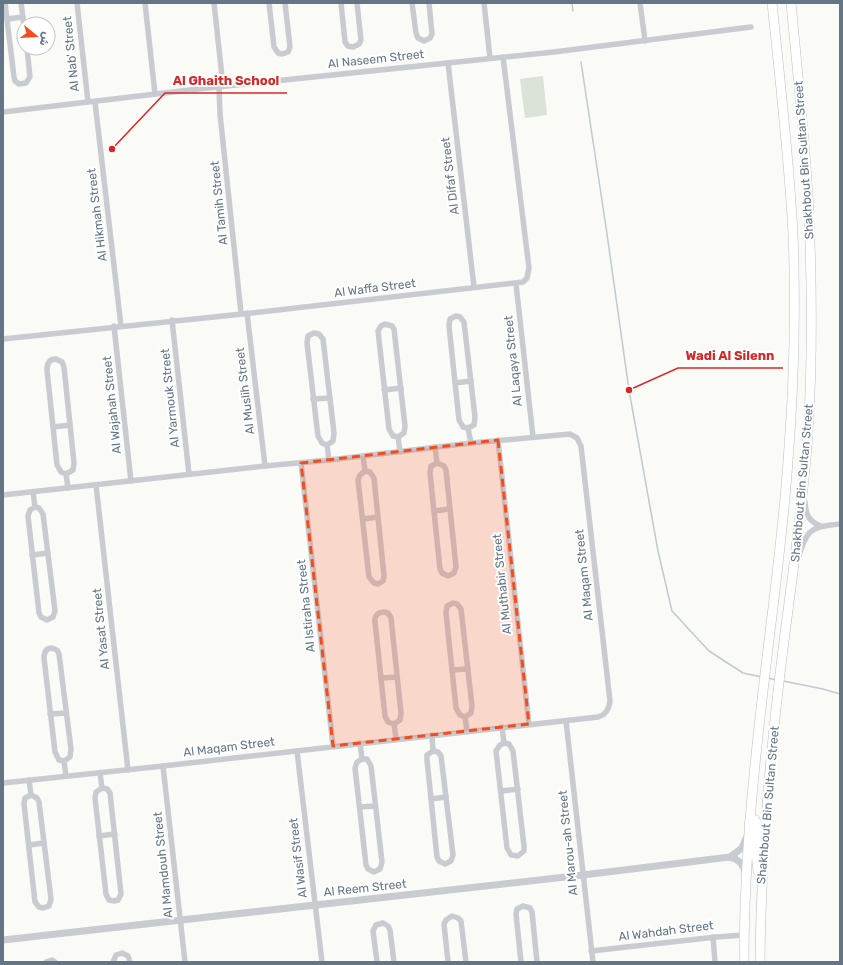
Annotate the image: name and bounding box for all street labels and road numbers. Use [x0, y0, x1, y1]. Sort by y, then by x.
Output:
street label: Al Nab' Street [60, 15, 82, 92]
street label: Al Naseem Street [327, 47, 425, 71]
street label: Shakhbout Bin Sultan Street [791, 80, 817, 240]
street label: Al Difaf Street [438, 136, 462, 216]
street label: Al Tamih Street [208, 160, 230, 246]
street label: Al Hikmah Street [84, 167, 110, 262]
street label: Al Waffa Street [333, 276, 417, 300]
street label: Al Laqaya Street [501, 314, 525, 407]
street label: Al Muslih Street [233, 346, 257, 435]
street label: Al Yarmouk Street [158, 347, 182, 448]
street label: Al Wajahah Street [100, 355, 124, 455]
street label: Shakhbout Bin Sultan Street [788, 403, 816, 563]
street label: Al Maqam Street [572, 528, 596, 622]
street label: Al Muthabir Street [490, 533, 514, 635]
street label: Al Istiraha Street [294, 558, 318, 653]
street label: Al Yasat Street [90, 587, 112, 670]
street label: Shakhbout Bin Sultan Street [754, 725, 782, 885]
street label: Al Maqam Street [182, 734, 276, 760]
street label: Al Marou-ah Street [555, 789, 580, 896]
street label: Al Mamdouh Street [150, 811, 176, 919]
street label: Al Wasif Street [286, 817, 310, 899]
street label: Al Reem Street [323, 877, 408, 899]
street label: Al Wahdah Street [618, 918, 715, 944]

